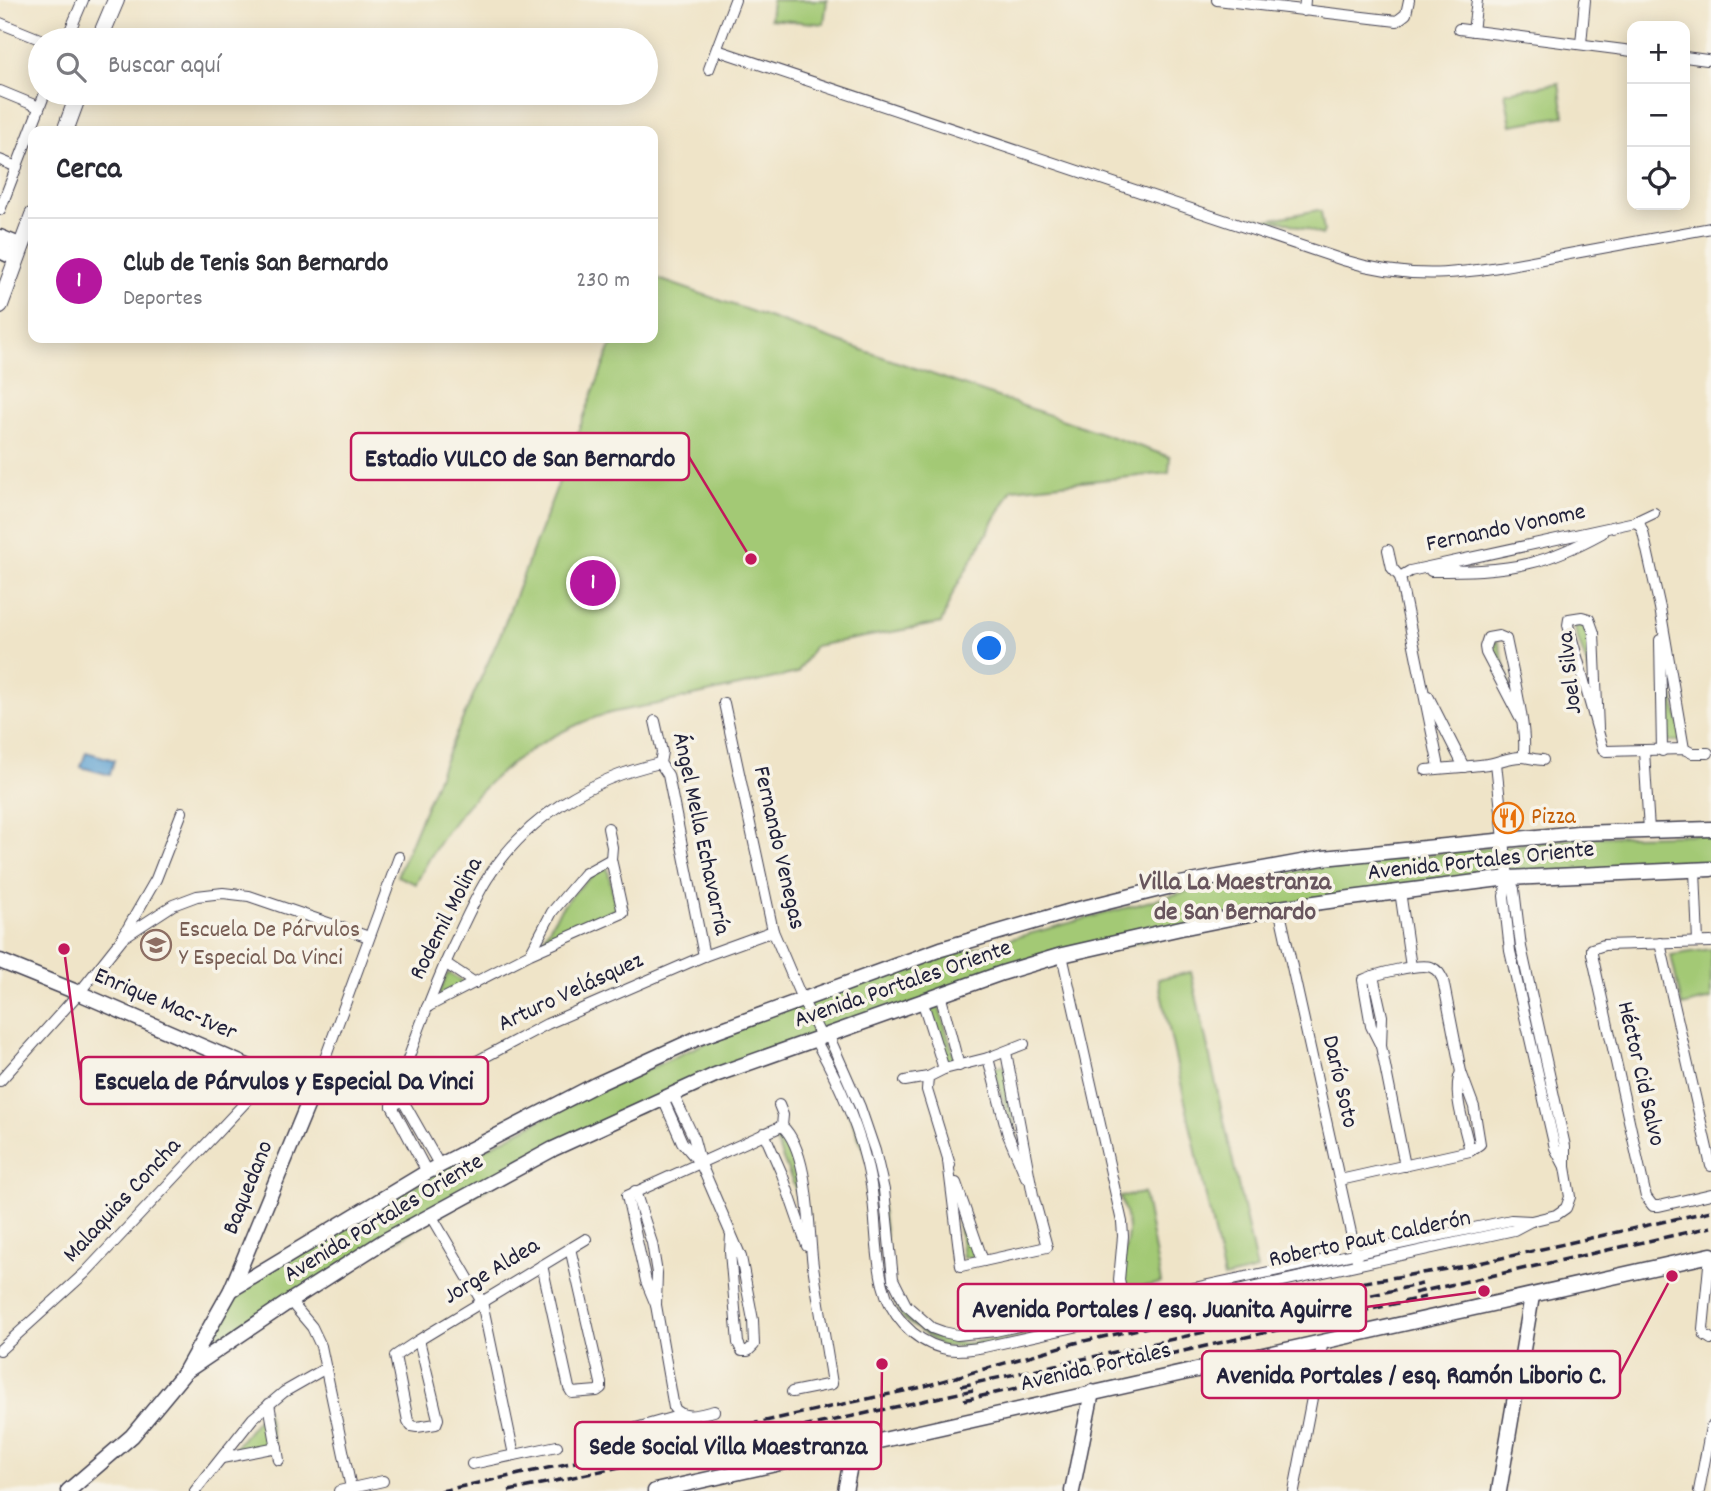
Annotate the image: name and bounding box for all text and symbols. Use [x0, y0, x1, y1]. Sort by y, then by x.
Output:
map controls [1627, 21, 1690, 210]
button: + [1627, 21, 1690, 84]
search box [28, 28, 658, 105]
icon: search [52, 48, 90, 86]
text: Buscar aquí [108, 48, 220, 85]
button: − [1627, 84, 1690, 147]
button: locate [1627, 147, 1690, 210]
text: Cerca [56, 150, 121, 193]
text: Club de Tenis San Bernardo [123, 246, 388, 283]
text: 1 [76, 265, 82, 298]
text: 230 m [576, 265, 630, 298]
text: Deportes [123, 283, 203, 316]
callout: Estadio VULCO de San Bernardo [351, 433, 689, 480]
text: Estadio VULCO de San Bernardo [365, 442, 676, 479]
street label: Fernando Vonome [1423, 496, 1589, 562]
pin: 1 [570, 557, 616, 609]
street label: Joel Silva [1550, 629, 1592, 716]
your location [972, 631, 1006, 665]
street label: Ángel Mella Echavarría [662, 730, 738, 939]
street label: Fernando Venegas [743, 763, 813, 933]
restaurant icon: Pizza [1491, 801, 1525, 835]
place label: Pizza [1531, 801, 1577, 835]
street label: Avenida Portales Oriente [1366, 833, 1596, 891]
street label: Rodemil Molina [402, 851, 493, 986]
district label: Villa La Maestranza de San Bernardo [1139, 865, 1332, 932]
place label: Escuela De Párvulos Y Especial Da Vinci [179, 914, 360, 976]
school or university icon: Escuela De Párvulos Y Especial Da Vinci [139, 928, 173, 962]
street label: Avenida Portales Oriente [790, 932, 1016, 1038]
street label: Arturo Velásquez [493, 944, 649, 1042]
street label: Enrique Mac-Iver [88, 960, 242, 1050]
street label: Héctor Cid Salvo [1607, 998, 1673, 1150]
street label: Darío Soto [1312, 1032, 1366, 1132]
callout: Escuela de Párvulos y Especial Da Vinci [81, 1057, 488, 1104]
text: Escuela de Párvulos y Especial Da Vinci [94, 1065, 474, 1102]
street label: Malaquias Concha [56, 1130, 191, 1271]
street label: Baquedano [215, 1136, 283, 1240]
street label: Avenida Portales Oriente [278, 1146, 490, 1292]
street label: Roberto Paut Calderón [1266, 1202, 1474, 1278]
street label: Jorge Aldea [437, 1230, 547, 1314]
callout: Avenida Portales / esq. Juanita Aguirre [958, 1284, 1366, 1331]
text: Avenida Portales / esq. Juanita Aguirre [972, 1293, 1352, 1330]
street label: Avenida Portales [1017, 1334, 1175, 1402]
callout: Avenida Portales / esq. Ramón Liborio C. [1202, 1351, 1620, 1398]
text: Avenida Portales / esq. Ramón Liborio C. [1216, 1359, 1606, 1396]
callout: Sede Social Villa Maestranza [575, 1422, 881, 1469]
text: Sede Social Villa Maestranza [589, 1430, 868, 1467]

